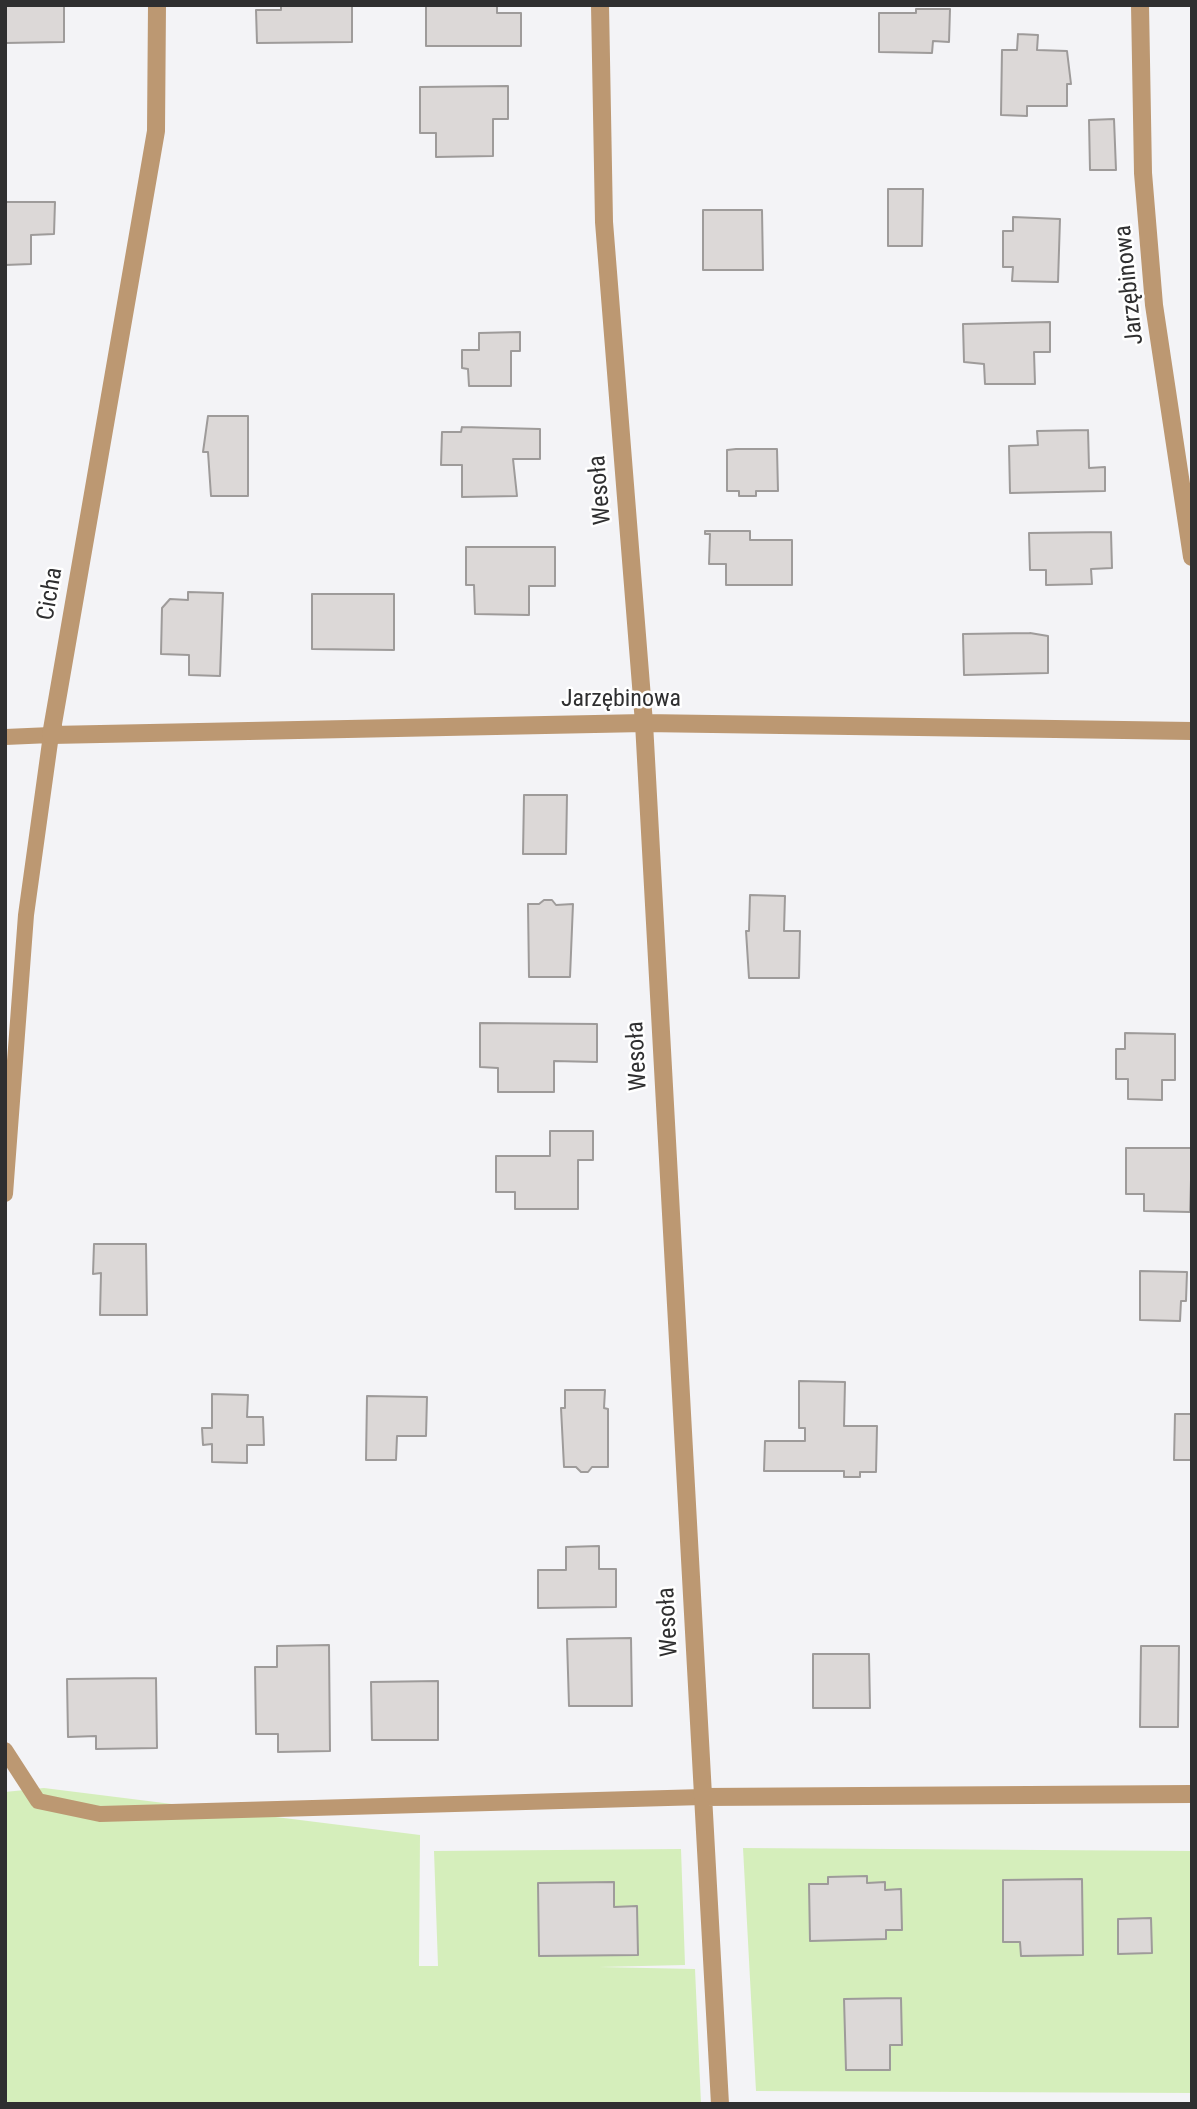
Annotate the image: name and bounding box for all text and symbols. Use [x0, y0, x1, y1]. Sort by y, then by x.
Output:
street label: Jarzębinowa [1109, 224, 1151, 346]
street label: Wesoła [584, 454, 618, 526]
street label: Cicha [32, 565, 70, 623]
street label: Jarzębinowa [561, 686, 681, 714]
street label: Wesoła [622, 1020, 654, 1092]
street label: Wesoła [653, 1586, 685, 1658]

